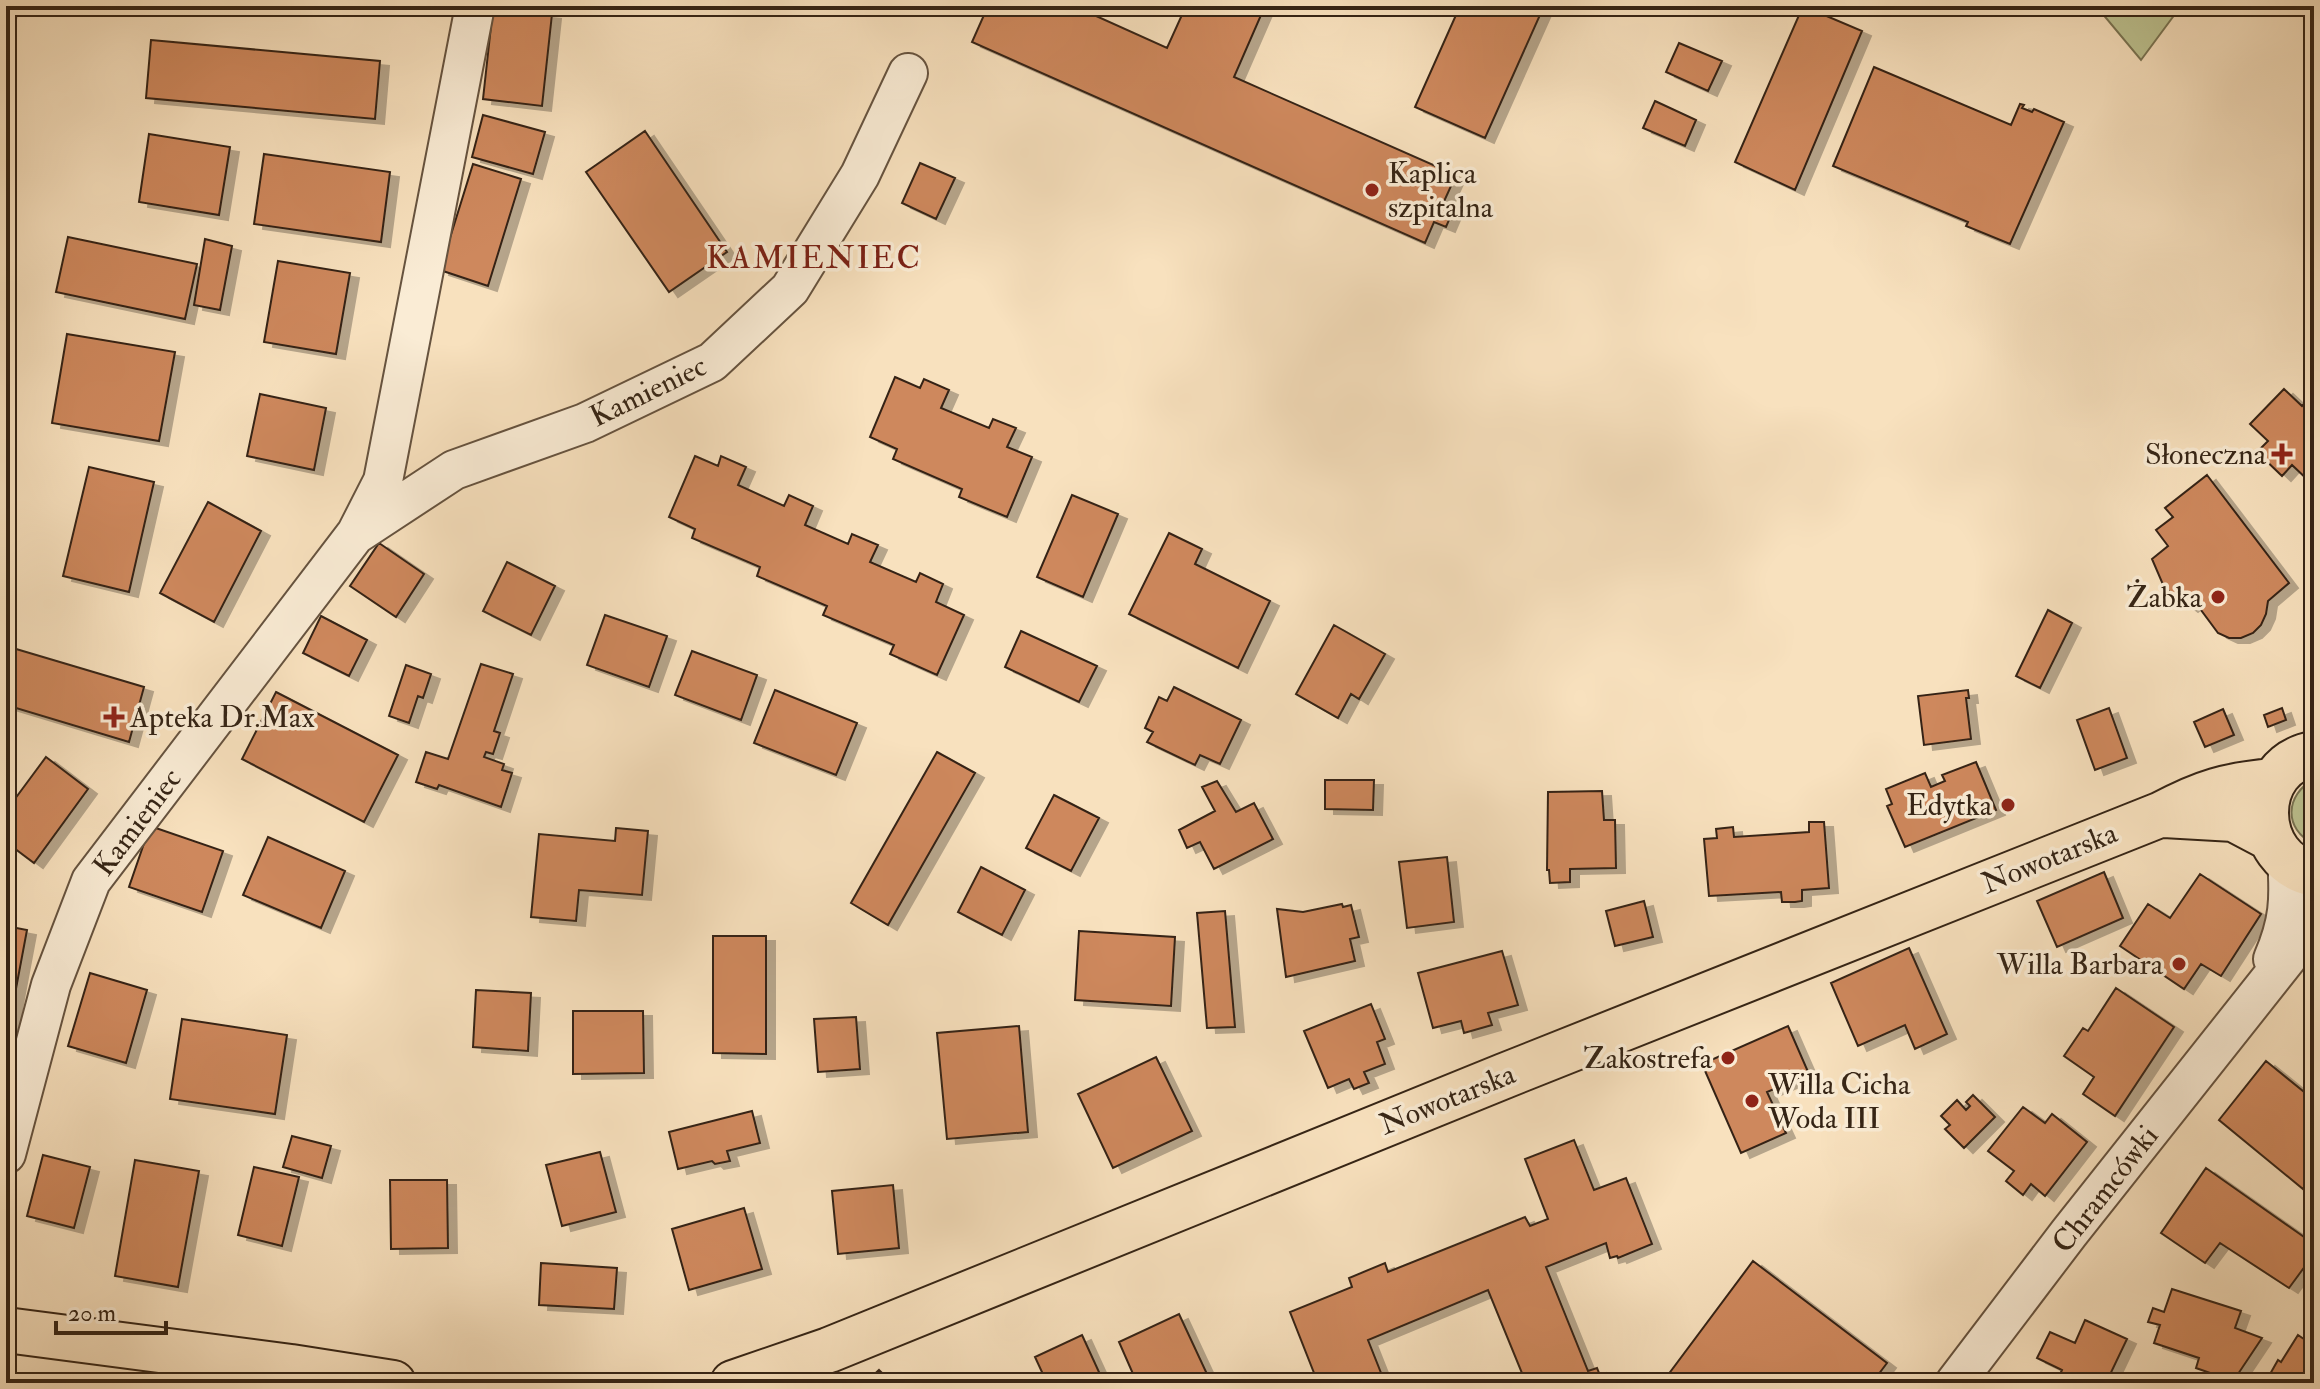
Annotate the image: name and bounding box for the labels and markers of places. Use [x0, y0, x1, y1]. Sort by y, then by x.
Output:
place label: Kaplica szpitalna [1388, 155, 1494, 226]
marker: Kaplica szpitalna [1363, 181, 1381, 199]
place label: Słoneczna [2145, 436, 2267, 473]
marker: Słoneczna [2273, 445, 2291, 463]
place label: Żabka [2126, 579, 2203, 616]
marker: Żabka [2209, 588, 2227, 606]
place label: Apteka Dr.Max [129, 699, 315, 736]
marker: Apteka Dr.Max [105, 708, 123, 726]
place label: Edytka [1906, 787, 1993, 824]
marker: Edytka [1999, 796, 2017, 814]
place label: Willa Barbara [1996, 946, 2164, 983]
marker: Willa Barbara [2170, 955, 2188, 973]
place label: Zakostrefa [1583, 1040, 1713, 1077]
marker: Zakostrefa [1719, 1049, 1737, 1067]
place label: Willa Cicha Woda III [1767, 1066, 1911, 1137]
marker: Willa Cicha Woda III [1743, 1092, 1761, 1110]

